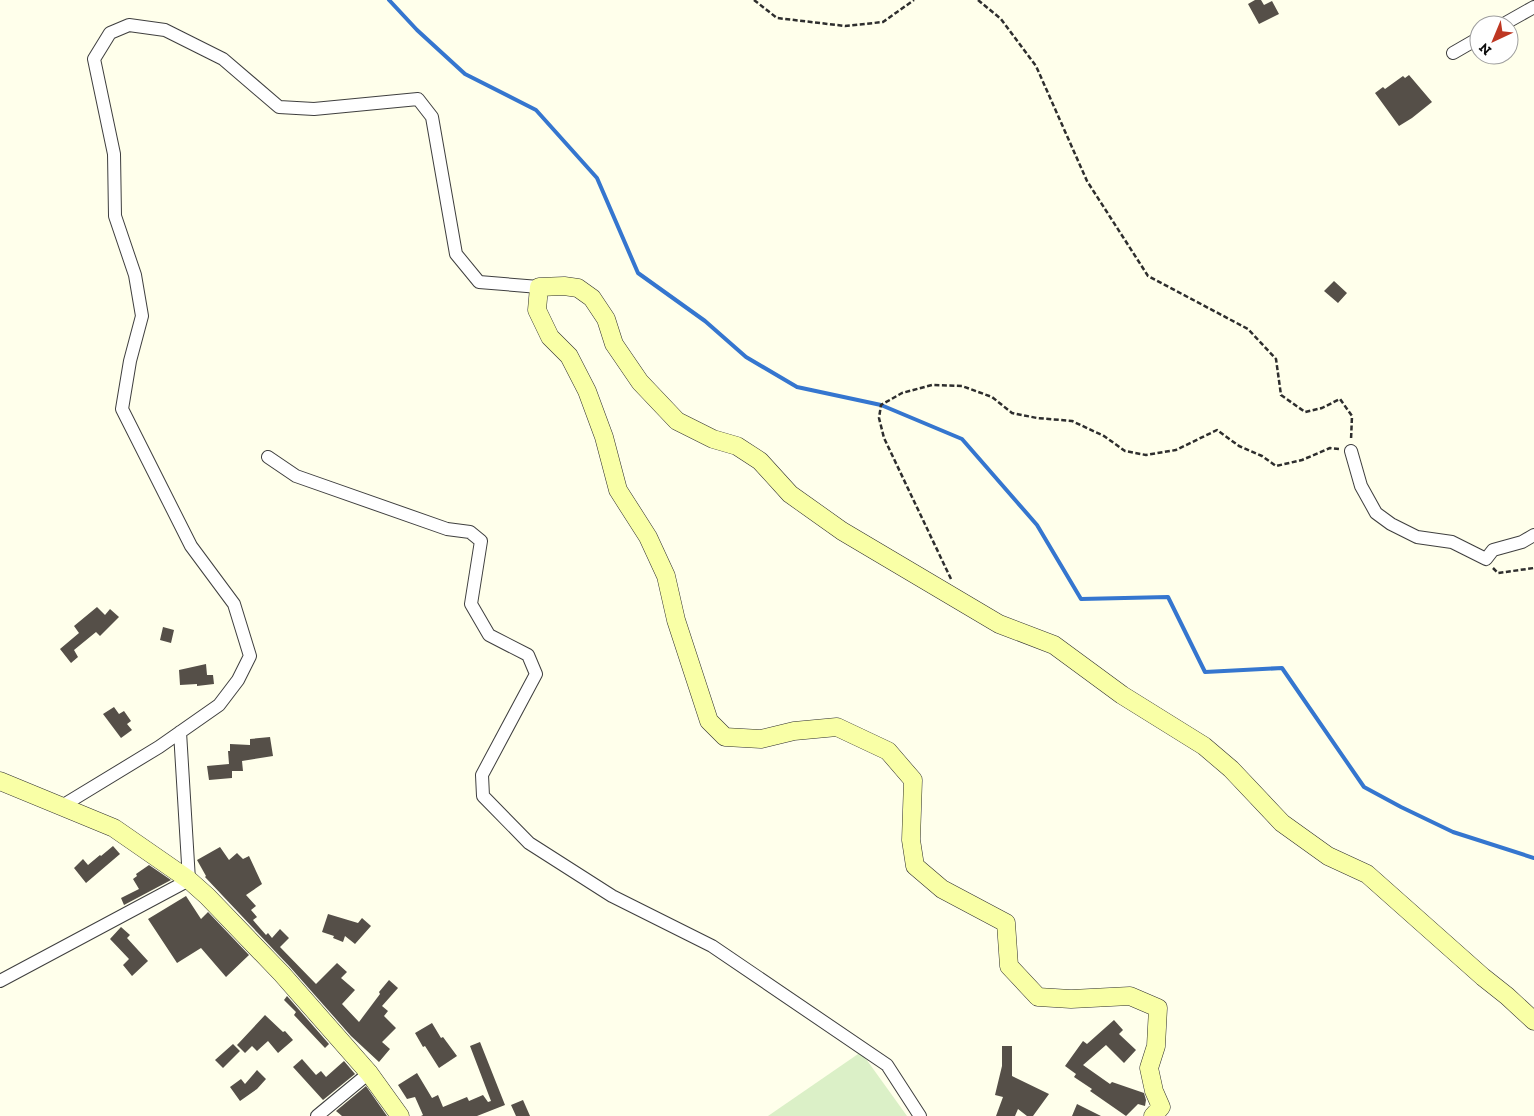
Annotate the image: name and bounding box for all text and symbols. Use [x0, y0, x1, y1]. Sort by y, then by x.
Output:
north arrow [1469, 15, 1519, 65]
text: N [1475, 39, 1495, 59]

